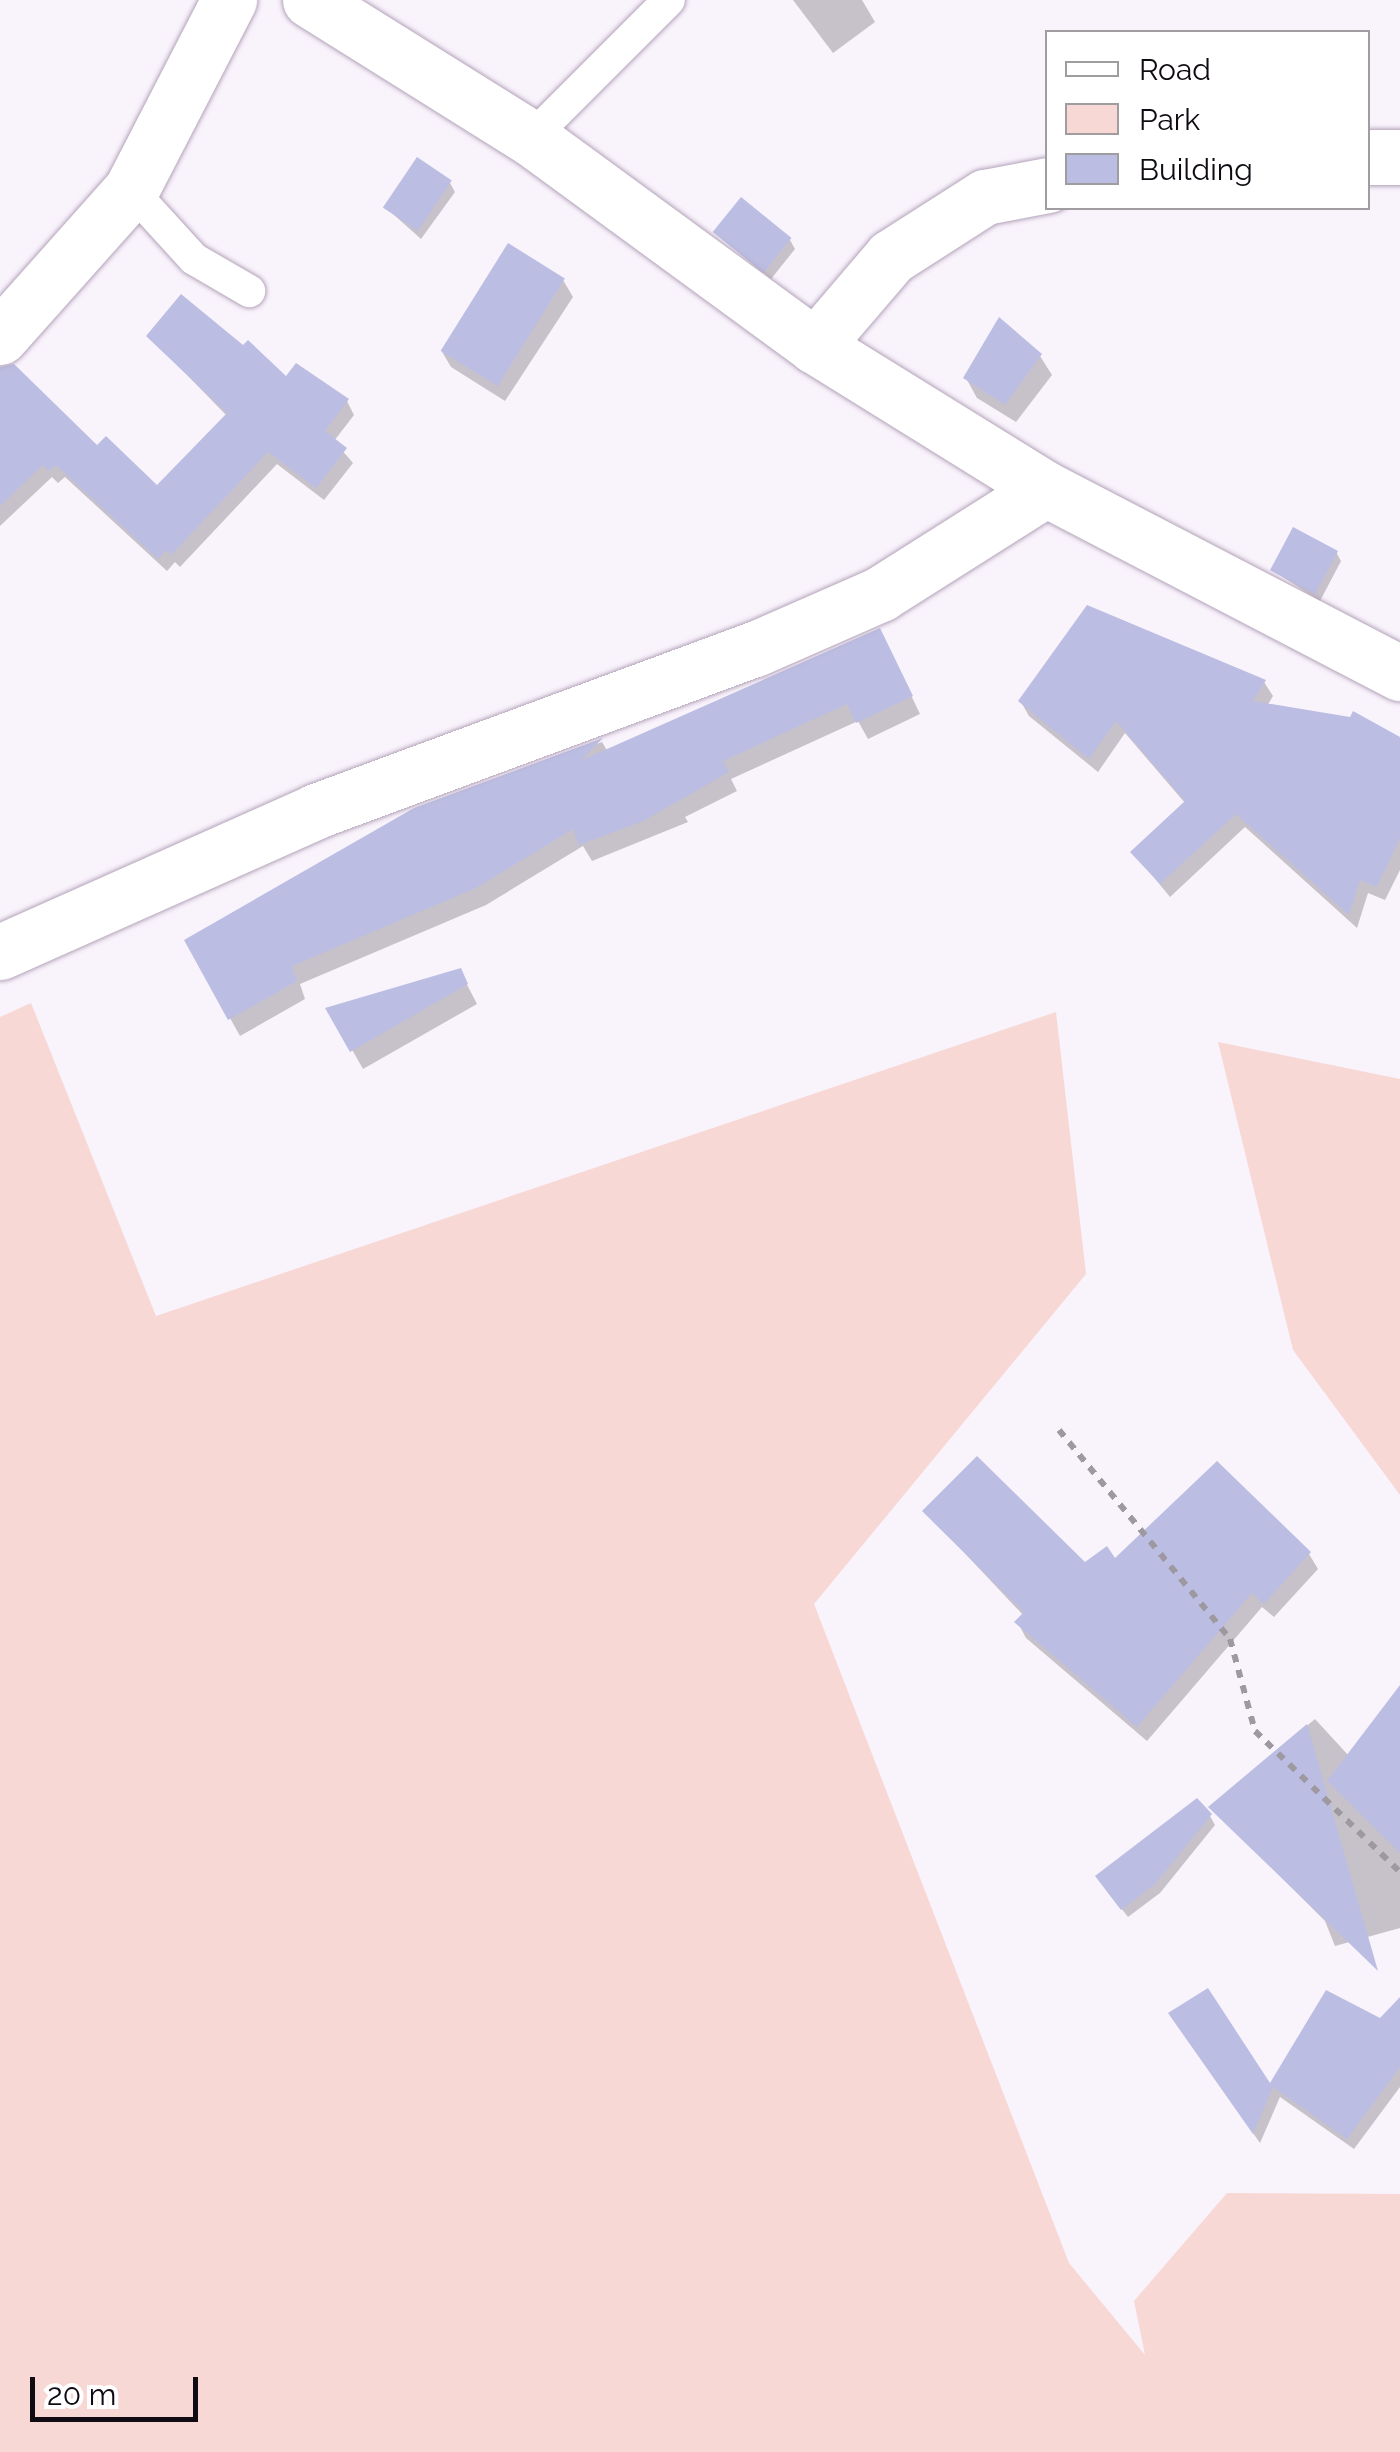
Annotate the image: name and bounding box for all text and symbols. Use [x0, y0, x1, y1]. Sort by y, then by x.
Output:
legend [1045, 30, 1370, 210]
text: Road [1139, 52, 1211, 87]
text: Park [1139, 102, 1200, 137]
text: Building [1139, 152, 1253, 187]
scale bar [35, 2357, 202, 2419]
text: 20 m [47, 2377, 116, 2412]

